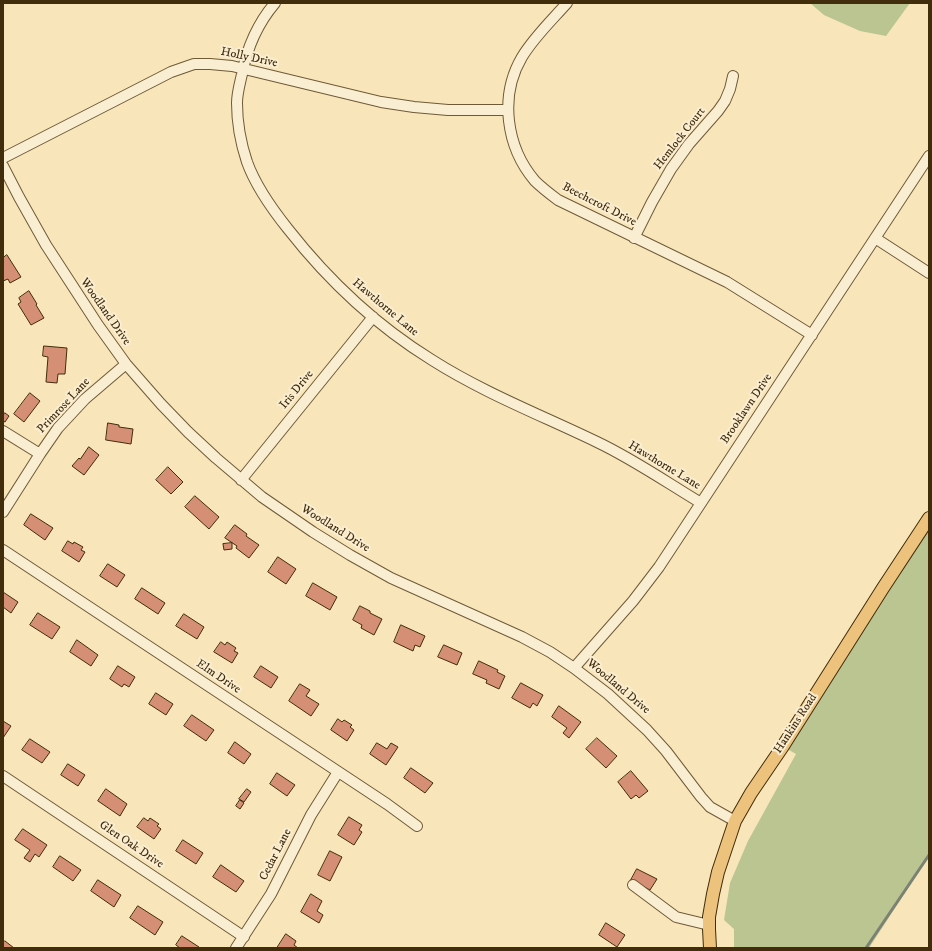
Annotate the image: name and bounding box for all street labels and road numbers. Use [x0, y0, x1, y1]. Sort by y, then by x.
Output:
street label: Holly Drive [219, 45, 279, 71]
street label: Hemlock Court [651, 105, 709, 173]
street label: Beechcroft Drive [559, 180, 639, 230]
street label: Woodland Drive [77, 276, 133, 348]
street label: Hawthorne Lane [349, 276, 421, 340]
street label: Iris Drive [277, 368, 317, 412]
street label: Brooklawn Drive [718, 371, 776, 447]
street label: Primrose Lane [35, 375, 93, 437]
street label: Hawthorne Lane [625, 439, 703, 493]
street label: Woodland Drive [298, 502, 372, 556]
street label: Woodland Drive [583, 656, 653, 718]
street label: Elm Drive [193, 657, 243, 697]
street label: Hankins Road [771, 691, 821, 757]
street label: Glen Oak Drive [96, 818, 166, 872]
street label: Cedar Lane [257, 827, 295, 883]

